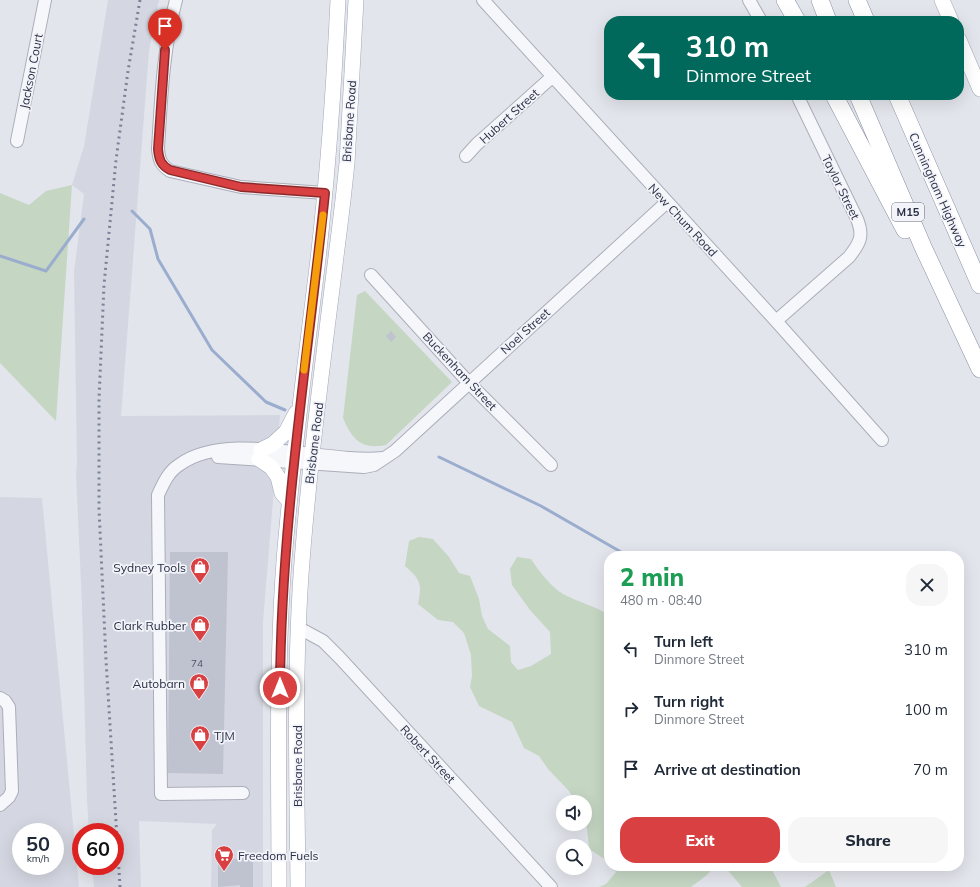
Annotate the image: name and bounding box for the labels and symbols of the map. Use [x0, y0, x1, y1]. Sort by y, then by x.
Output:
pin [148, 9, 182, 50]
street label: Jackson Court [16, 32, 46, 110]
street label: Brisbane Road [339, 80, 359, 162]
street label: Hubert Street [476, 85, 542, 147]
street label: Cunningham Highway [906, 130, 970, 250]
street label: Taylor Street [819, 152, 863, 222]
street label: New Chum Road [645, 180, 721, 260]
road number: M15 [892, 203, 924, 221]
street label: Noel Street [497, 305, 553, 357]
street label: Buckenham Street [420, 329, 500, 413]
street label: Brisbane Road [302, 401, 326, 485]
shop icon: Sydney Tools [189, 556, 211, 584]
place label: Sydney Tools [113, 560, 186, 575]
shop icon: Clark Rubber [189, 614, 211, 642]
place label: Clark Rubber [114, 618, 187, 633]
house number: 74 [191, 657, 203, 670]
position arrow [259, 667, 301, 709]
shop icon: Autobarn [188, 672, 210, 700]
place label: Autobarn [132, 676, 185, 691]
street label: Robert Street [397, 722, 459, 786]
shop icon: TJM [189, 724, 211, 752]
street label: Brisbane Road [290, 725, 305, 807]
place label: TJM [214, 728, 235, 743]
speed limit sign: 60 [72, 823, 124, 875]
supermarket icon: Freedom Fuels [213, 844, 235, 872]
place label: Freedom Fuels [238, 848, 319, 863]

